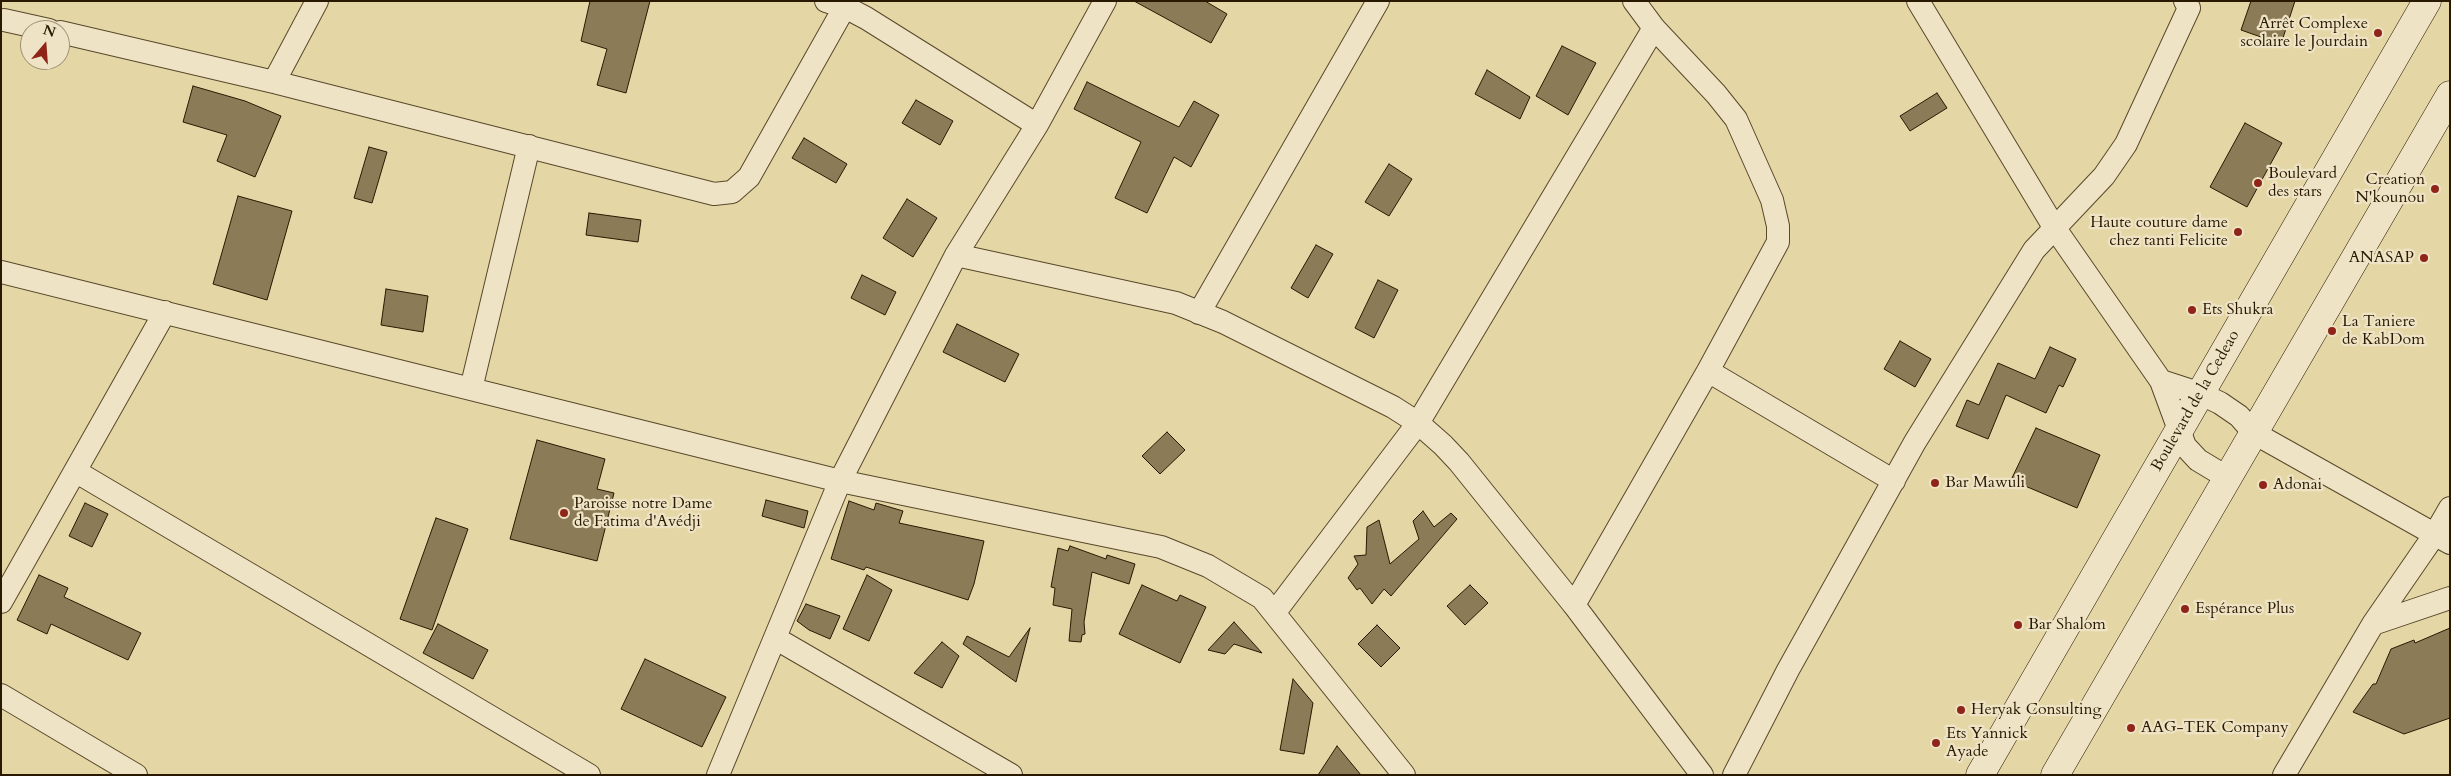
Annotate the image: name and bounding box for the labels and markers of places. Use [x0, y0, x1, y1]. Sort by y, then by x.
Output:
place label: Arrêt Complexe scolaire le Jourdain [2240, 14, 2368, 52]
marker: Arrêt Complexe scolaire le Jourdain [2372, 27, 2384, 39]
place label: Boulevard des stars [2268, 164, 2337, 202]
place label: Creation N'kounou [2355, 170, 2425, 208]
marker: Boulevard des stars [2252, 177, 2264, 189]
marker: Creation N'kounou [2429, 183, 2441, 195]
place label: Haute couture dame chez tanti Felicite [2090, 213, 2228, 251]
marker: Haute couture dame chez tanti Felicite [2232, 226, 2244, 238]
place label: ANASAP [2349, 248, 2414, 268]
marker: ANASAP [2418, 252, 2430, 264]
place label: Ets Shukra [2202, 300, 2273, 320]
marker: Ets Shukra [2186, 304, 2198, 316]
place label: La Taniere de KabDom [2342, 312, 2425, 350]
marker: La Taniere de KabDom [2326, 325, 2338, 337]
place label: Bar Mawuli [1945, 473, 2025, 493]
place label: Adonai [2273, 475, 2322, 495]
marker: Bar Mawuli [1929, 477, 1941, 489]
marker: Adonai [2257, 479, 2269, 491]
place label: Paroisse notre Dame de Fatima d'Avédji [574, 494, 713, 532]
marker: Paroisse notre Dame de Fatima d'Avédji [558, 507, 570, 519]
place label: Espérance Plus [2195, 599, 2294, 619]
marker: Espérance Plus [2179, 603, 2191, 615]
place label: Bar Shalom [2028, 615, 2106, 635]
marker: Bar Shalom [2012, 619, 2024, 631]
place label: Heryak Consulting [1971, 700, 2102, 720]
marker: Heryak Consulting [1955, 704, 1967, 716]
place label: AAG-TEK Company [2141, 718, 2289, 738]
marker: AAG-TEK Company [2125, 722, 2137, 734]
place label: Ets Yannick Ayade [1946, 724, 2028, 762]
marker: Ets Yannick Ayade [1930, 737, 1942, 749]

